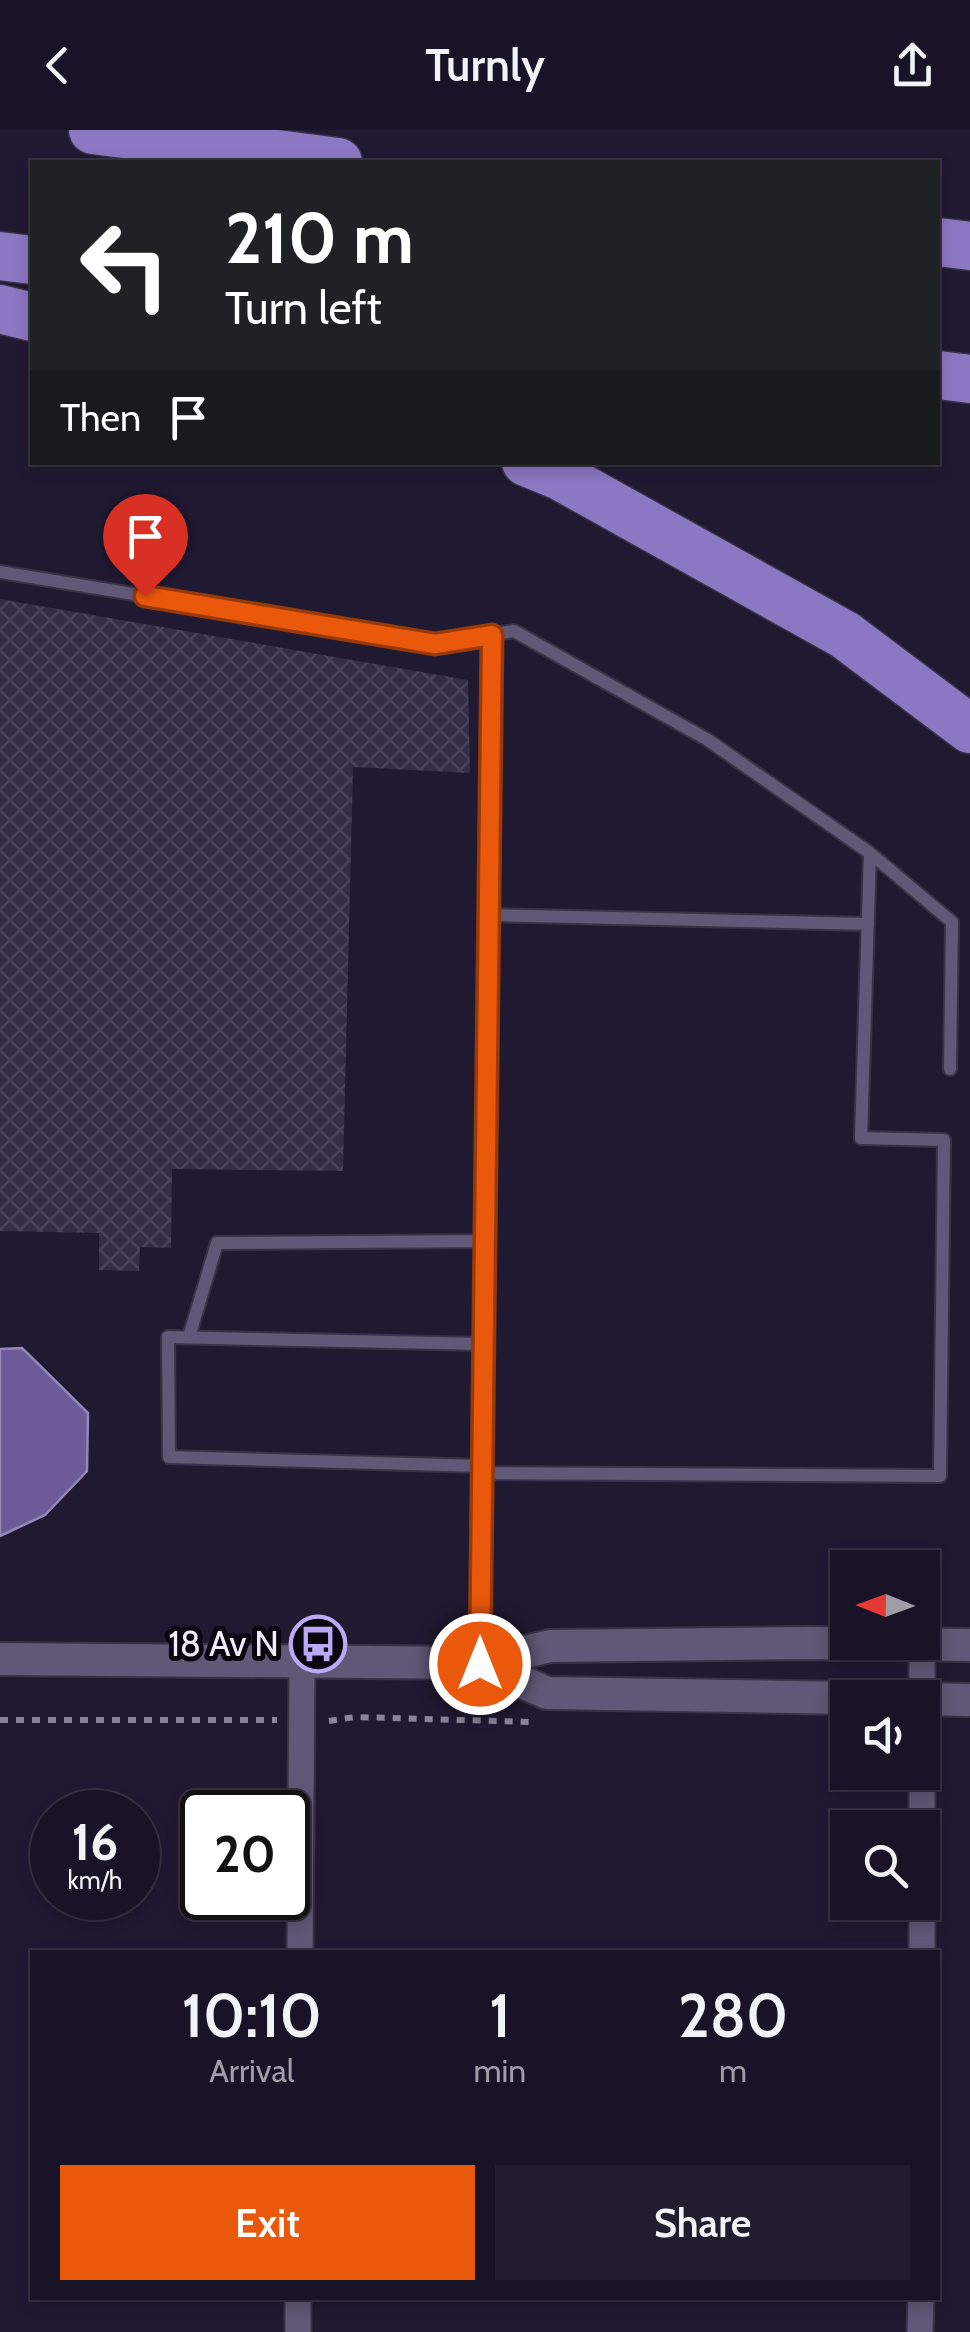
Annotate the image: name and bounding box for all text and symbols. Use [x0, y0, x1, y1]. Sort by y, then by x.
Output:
icon: back [30, 38, 85, 93]
text: Turnly [425, 38, 545, 92]
icon: share [885, 38, 940, 93]
text: 210 m [225, 195, 414, 281]
icon: left [60, 200, 190, 330]
text: Turn left [225, 281, 382, 335]
icon: arrive [161, 390, 216, 445]
text: Then [60, 394, 141, 441]
pin [103, 494, 188, 597]
icon: arrive [118, 509, 173, 564]
north arrow [830, 1550, 940, 1660]
map controls [830, 1550, 940, 1920]
position arrow [428, 1612, 532, 1716]
bus stop icon: 18 Av N [288, 1614, 348, 1674]
place label: 18 Av N [168, 1622, 279, 1665]
button: sound [830, 1680, 940, 1790]
speed limit sign: 20 [180, 1790, 310, 1920]
button: search [830, 1810, 940, 1920]
text: 16 [72, 1812, 118, 1873]
text: km/h [68, 1865, 122, 1895]
text: 10:10 [182, 1979, 322, 2052]
text: 1 [489, 1979, 510, 2052]
text: 280 [678, 1979, 788, 2052]
text: Arrival [209, 2051, 294, 2090]
text: min [473, 2051, 526, 2090]
text: m [719, 2051, 747, 2090]
button: Exit [60, 2165, 475, 2280]
button: Share [495, 2165, 910, 2280]

